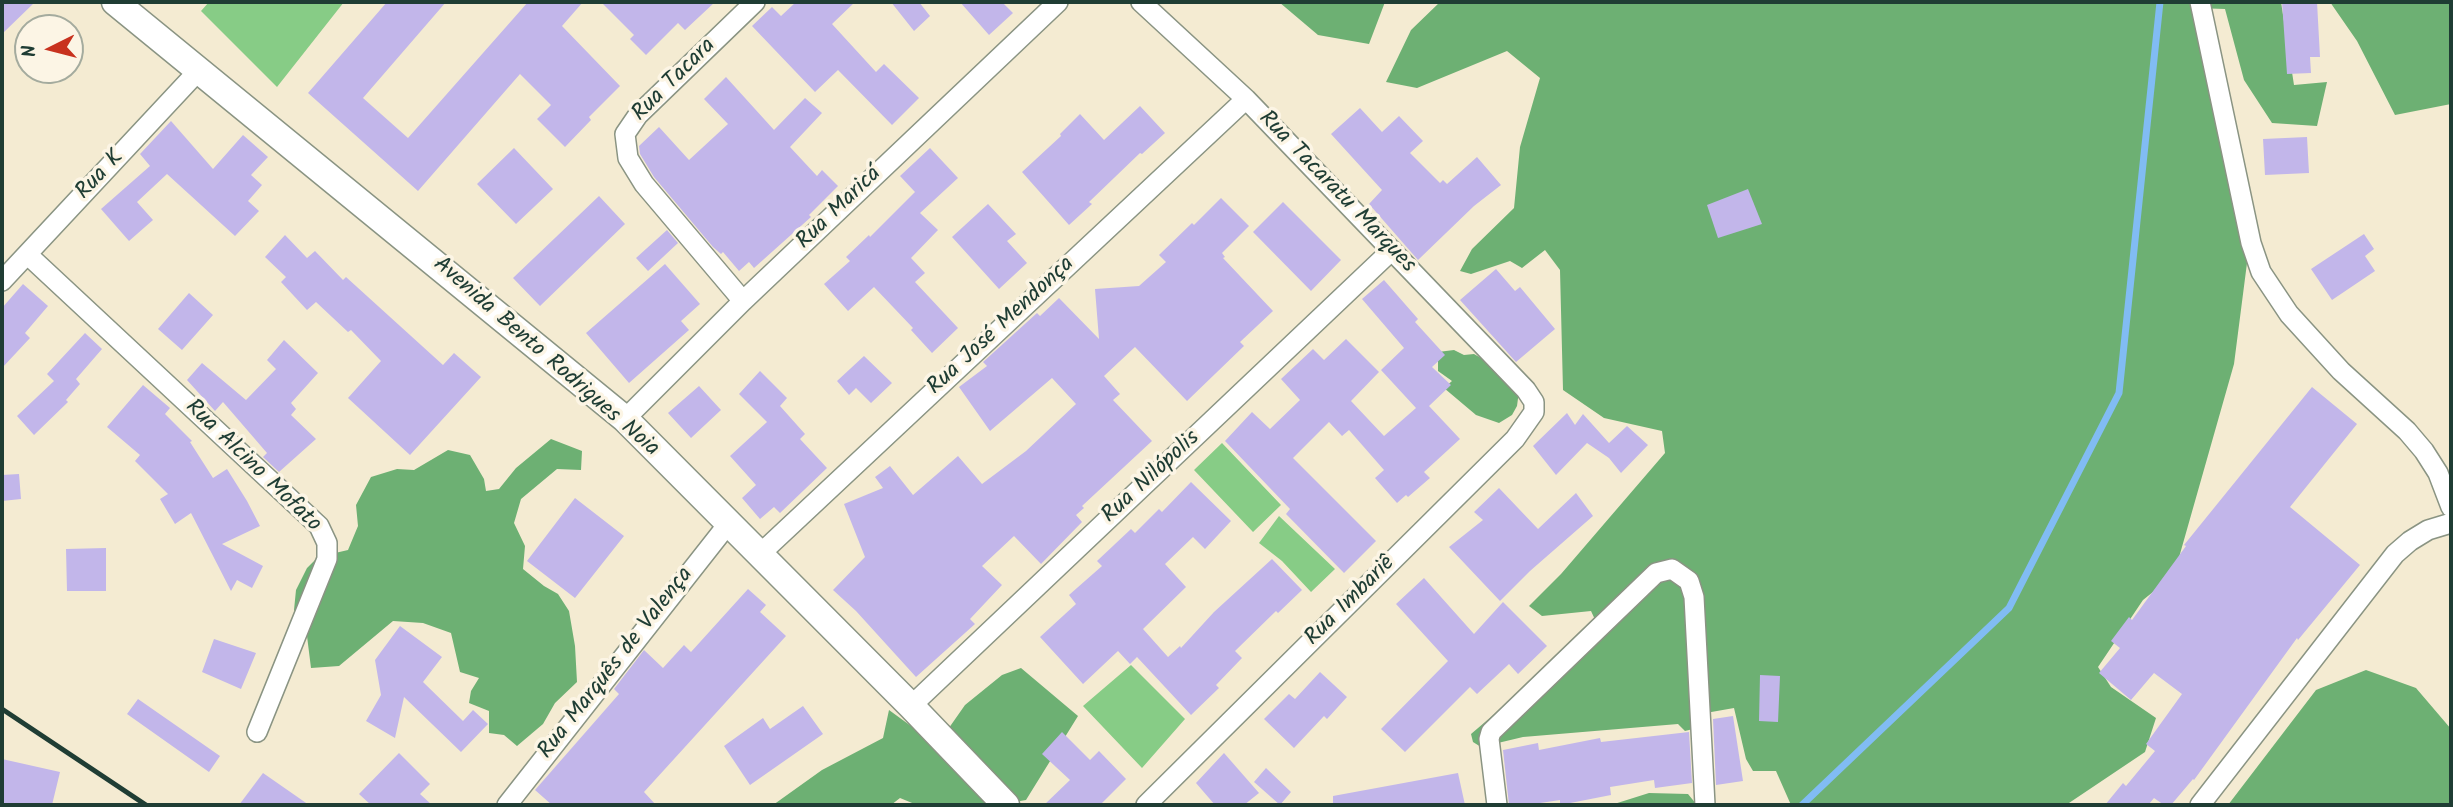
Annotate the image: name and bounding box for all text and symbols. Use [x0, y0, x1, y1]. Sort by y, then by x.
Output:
north arrow [14, 14, 84, 84]
street label: Rua Tacara [627, 33, 723, 129]
text: N [15, 43, 46, 59]
street label: Rua Tacaratu Marques [1251, 106, 1421, 280]
street label: Rua K [71, 145, 131, 207]
street label: Rua Maricá [792, 162, 888, 256]
street label: Avenida Bento Rodrigues Noia [426, 252, 664, 464]
street label: Rua José Mendonça [923, 252, 1081, 402]
street label: Rua Alcino Mofato [178, 395, 326, 539]
street label: Rua Nilópolis [1097, 426, 1207, 530]
street label: Rua Imbariê [1300, 551, 1402, 653]
street label: Rua Marquês de Valença [534, 563, 700, 765]

